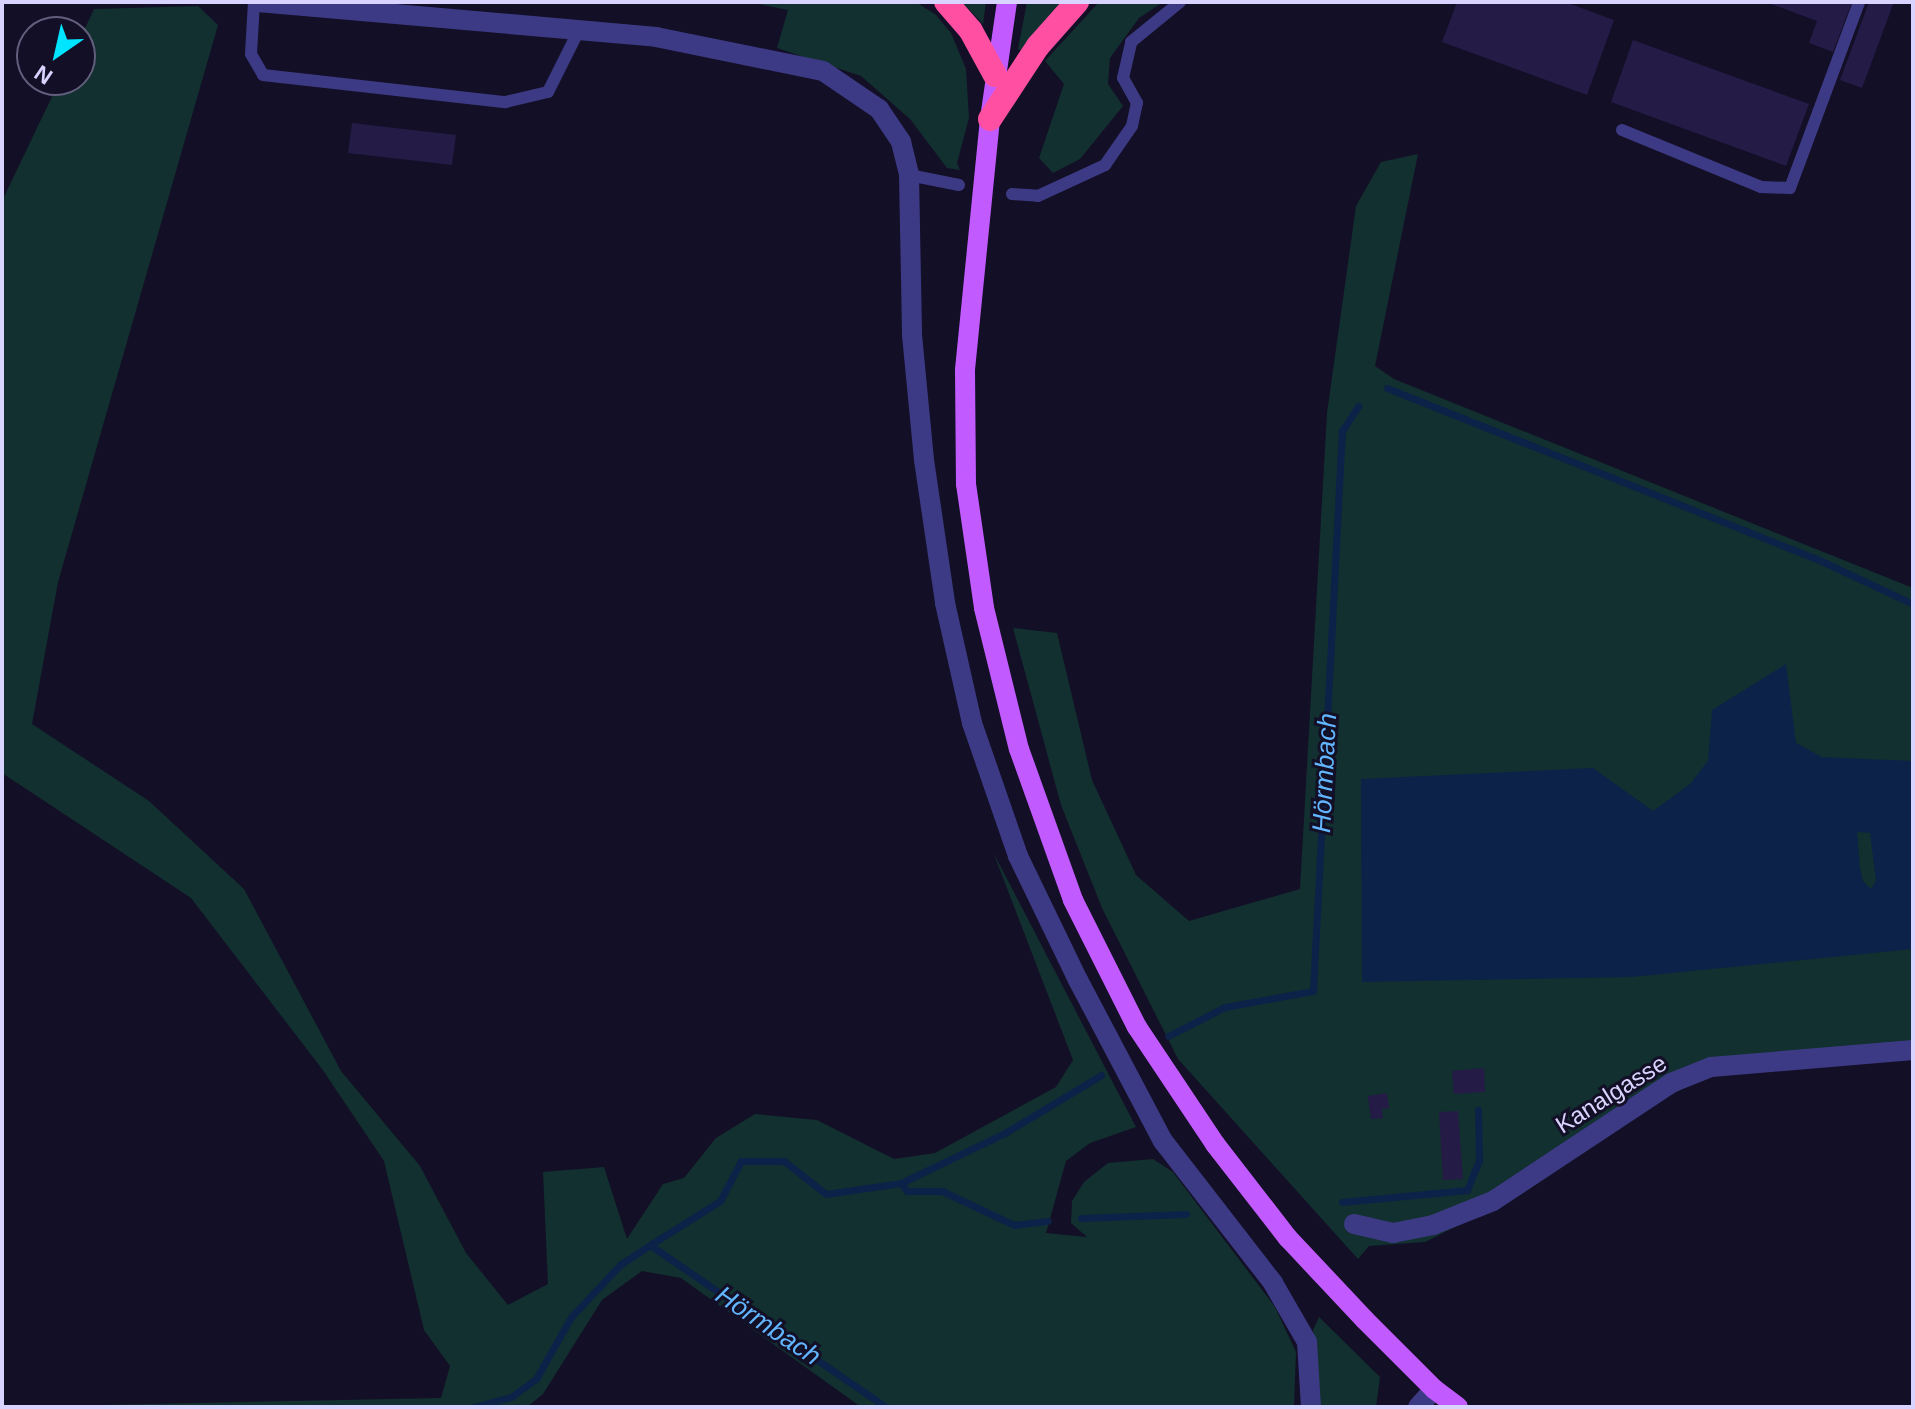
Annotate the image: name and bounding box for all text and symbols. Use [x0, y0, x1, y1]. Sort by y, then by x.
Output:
north arrow [16, 16, 96, 96]
text: N [30, 60, 57, 89]
water label: Hörmbach [1306, 712, 1344, 834]
street label: Kanalgasse [1550, 1049, 1672, 1139]
water label: Hörmbach [710, 1280, 826, 1372]

